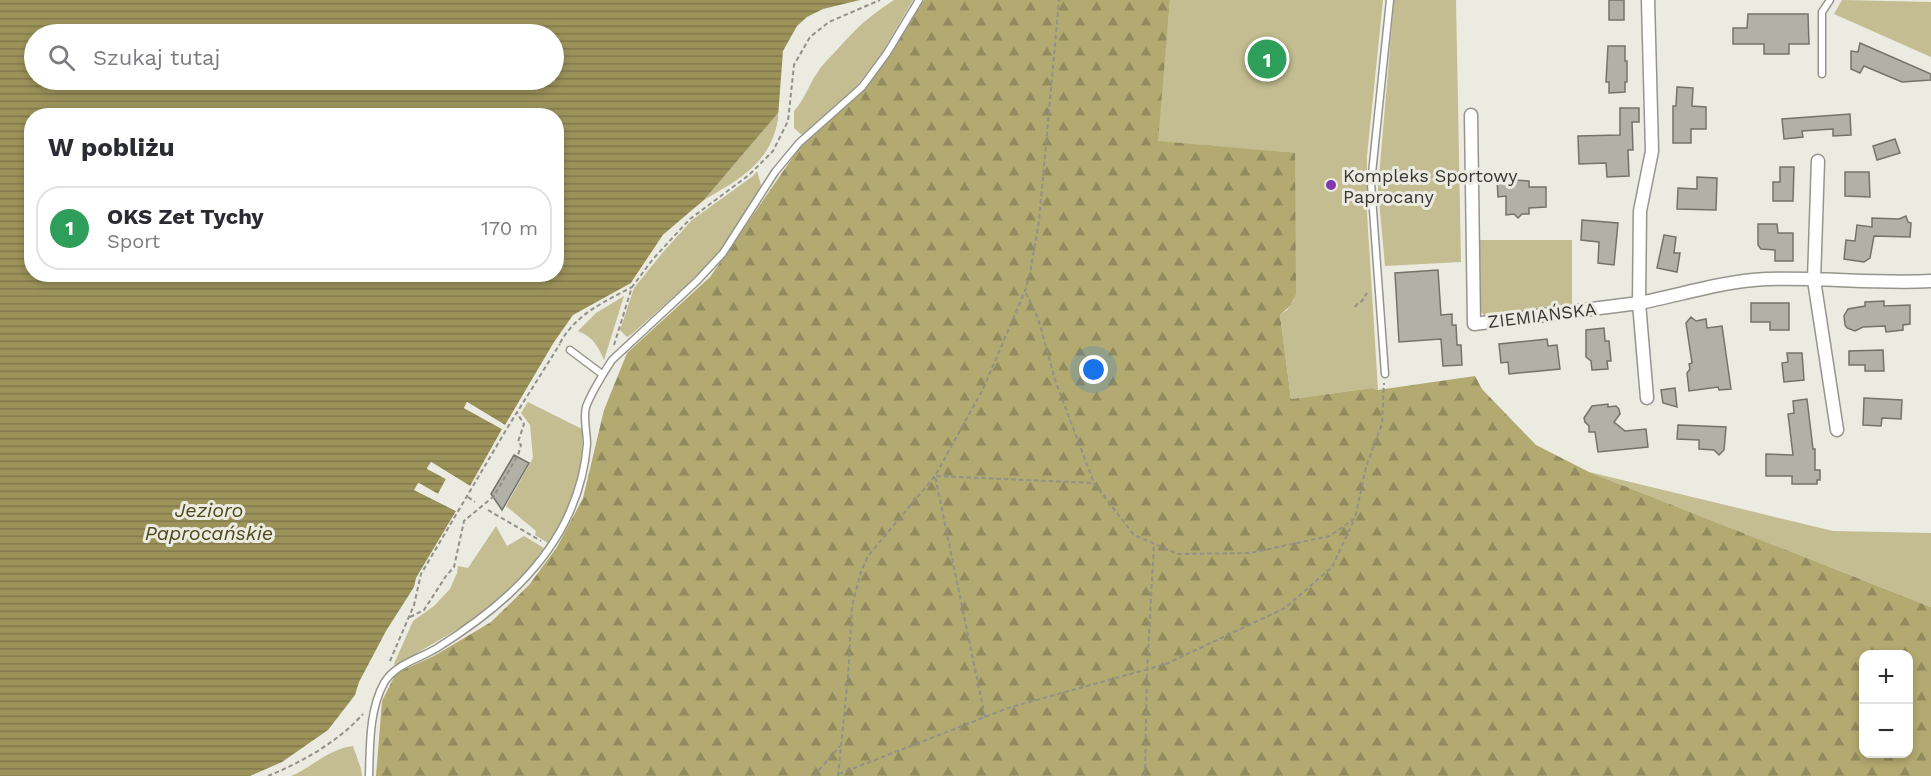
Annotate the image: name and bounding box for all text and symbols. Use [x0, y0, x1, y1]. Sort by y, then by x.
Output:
search box [24, 24, 564, 90]
pin: 1 [1248, 36, 1286, 82]
icon: search [45, 41, 78, 74]
text: Szukaj tutaj [93, 45, 220, 70]
text: W pobliżu [48, 132, 175, 162]
place label: Kompleks Sportowy Paprocany [1343, 165, 1518, 207]
marker: Kompleks Sportowy Paprocany [1324, 178, 1338, 192]
text: OKS Zet Tychy [107, 204, 264, 229]
text: 1 [65, 216, 74, 240]
text: 170 m [481, 216, 538, 240]
text: Sport [107, 229, 160, 253]
street label: ZIEMIAŃSKA [1487, 298, 1598, 332]
your location [1079, 355, 1108, 384]
water label: Jezioro Paprocańskie [145, 498, 273, 545]
map controls [1859, 650, 1913, 758]
button: + [1859, 650, 1913, 704]
button: − [1859, 704, 1913, 758]

